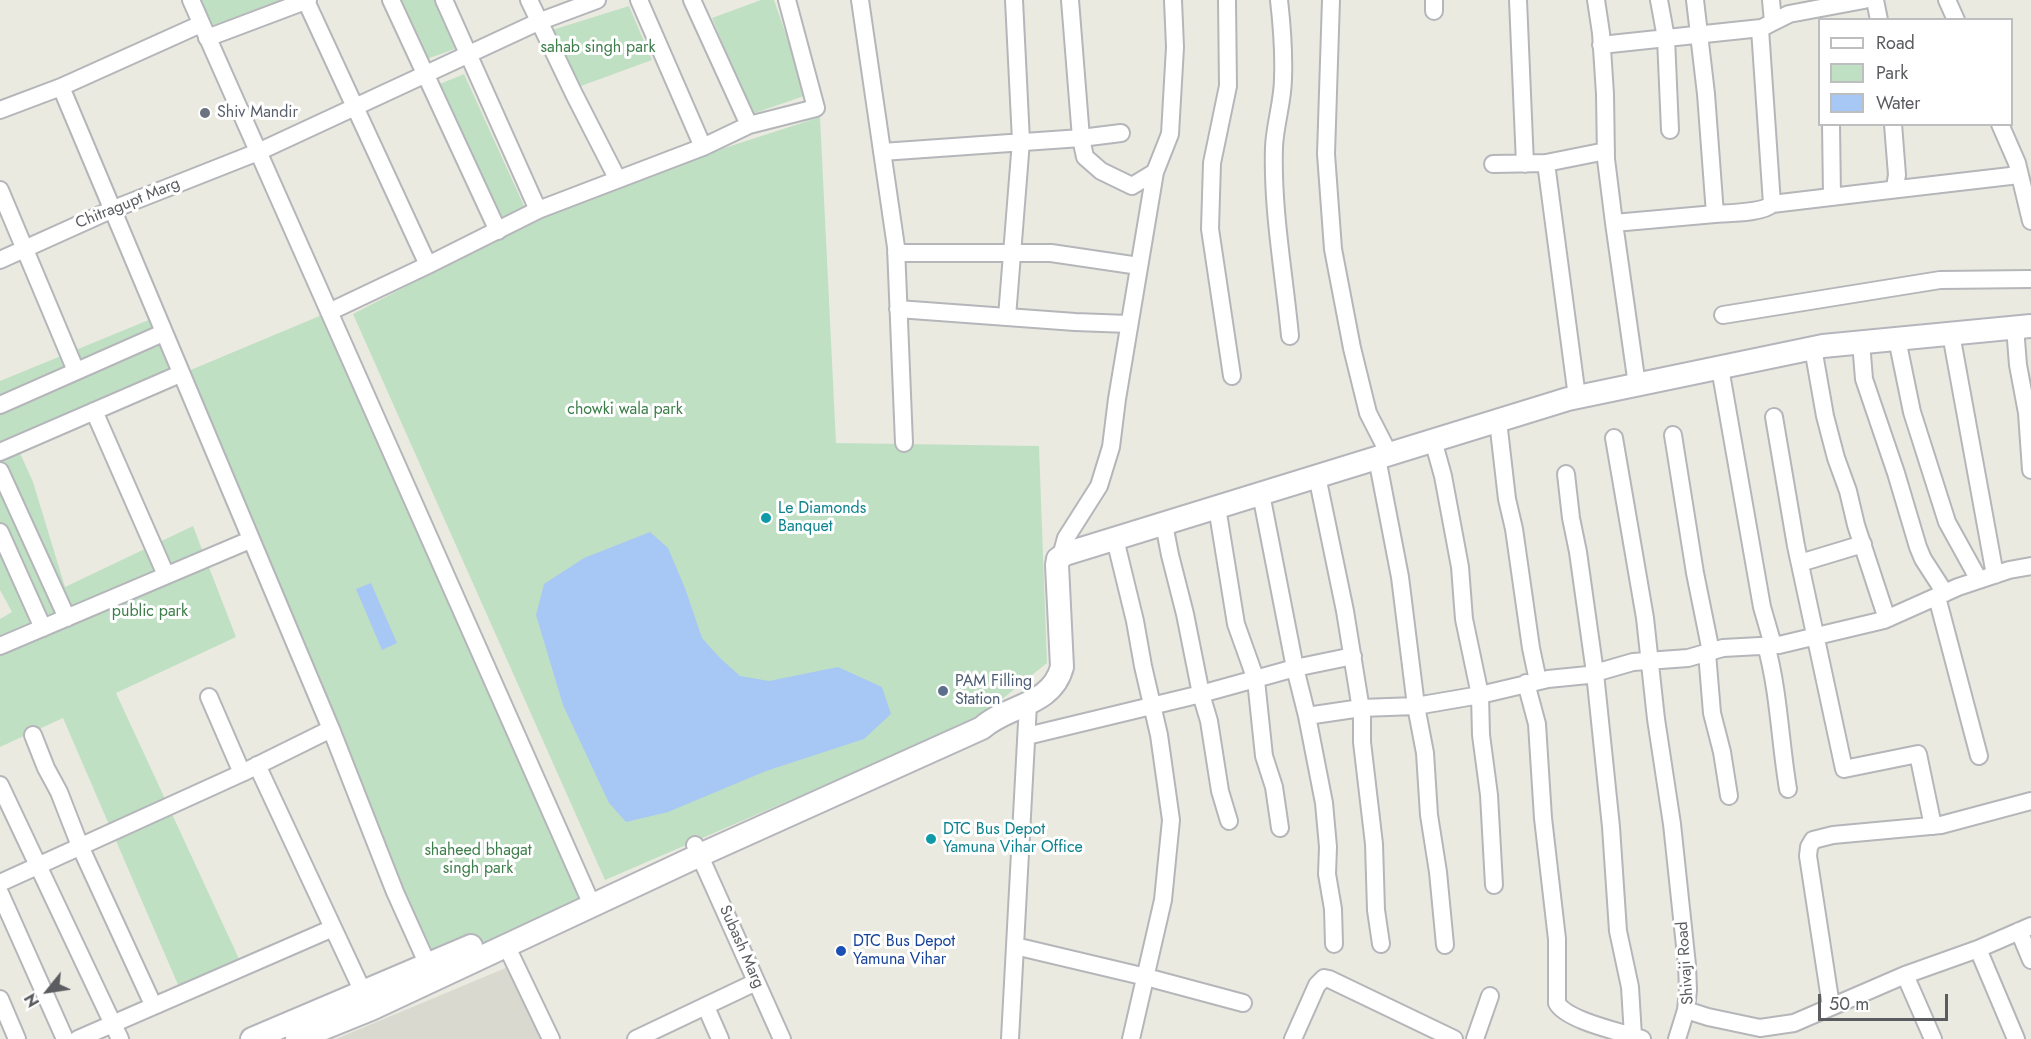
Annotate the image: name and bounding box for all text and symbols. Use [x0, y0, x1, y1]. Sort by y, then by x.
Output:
legend [1818, 18, 2013, 126]
text: Road [1876, 30, 1915, 56]
park label: sahab singh park [541, 38, 655, 58]
text: Park [1876, 60, 1908, 86]
text: Water [1876, 90, 1920, 116]
place label: Shiv Mandir [217, 103, 298, 123]
marker: Shiv Mandir [198, 106, 212, 120]
street label: Chitragupt Marg [73, 174, 183, 234]
park label: chowki wala park [567, 400, 683, 420]
place label: Le Diamonds Banquet [778, 499, 866, 537]
marker: Le Diamonds Banquet [759, 511, 773, 525]
park label: public park [112, 602, 188, 622]
place label: PAM Filling Station [955, 672, 1032, 710]
marker: PAM Filling Station [936, 684, 950, 698]
place label: DTC Bus Depot Yamuna Vihar Office [943, 820, 1083, 858]
marker: DTC Bus Depot Yamuna Vihar Office [924, 832, 938, 846]
park label: shaheed bhagat singh park [424, 841, 532, 879]
street label: Subash Marg [714, 903, 768, 991]
street label: Shivaji Road [1674, 921, 1698, 1005]
place label: DTC Bus Depot Yamuna Vihar [853, 932, 955, 970]
marker: DTC Bus Depot Yamuna Vihar [834, 944, 848, 958]
north arrow [18, 961, 78, 1021]
scale bar [1821, 982, 1952, 1020]
text: N [19, 989, 45, 1012]
text: 50 m [1829, 991, 1869, 1017]

